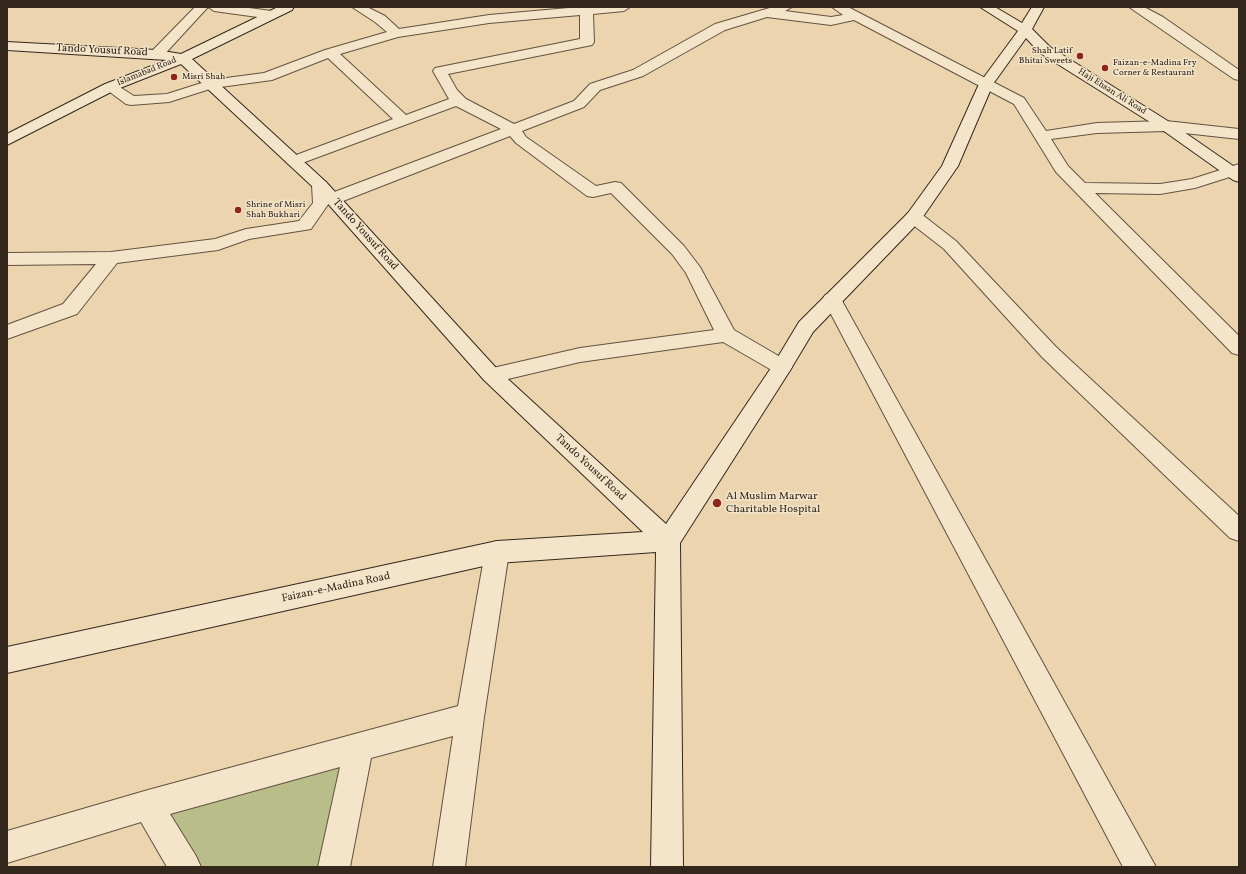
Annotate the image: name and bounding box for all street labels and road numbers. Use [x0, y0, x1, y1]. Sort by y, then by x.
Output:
street label: Tando Yousuf Road [56, 42, 148, 60]
street label: Islamabad Road [116, 55, 178, 89]
street label: Haji Ehsan Ali Road [1076, 67, 1148, 117]
street label: Tando Yousuf Road [329, 196, 401, 274]
street label: Tando Yousuf Road [552, 432, 628, 504]
street label: Faizan-e-Madina Road [281, 570, 391, 606]

